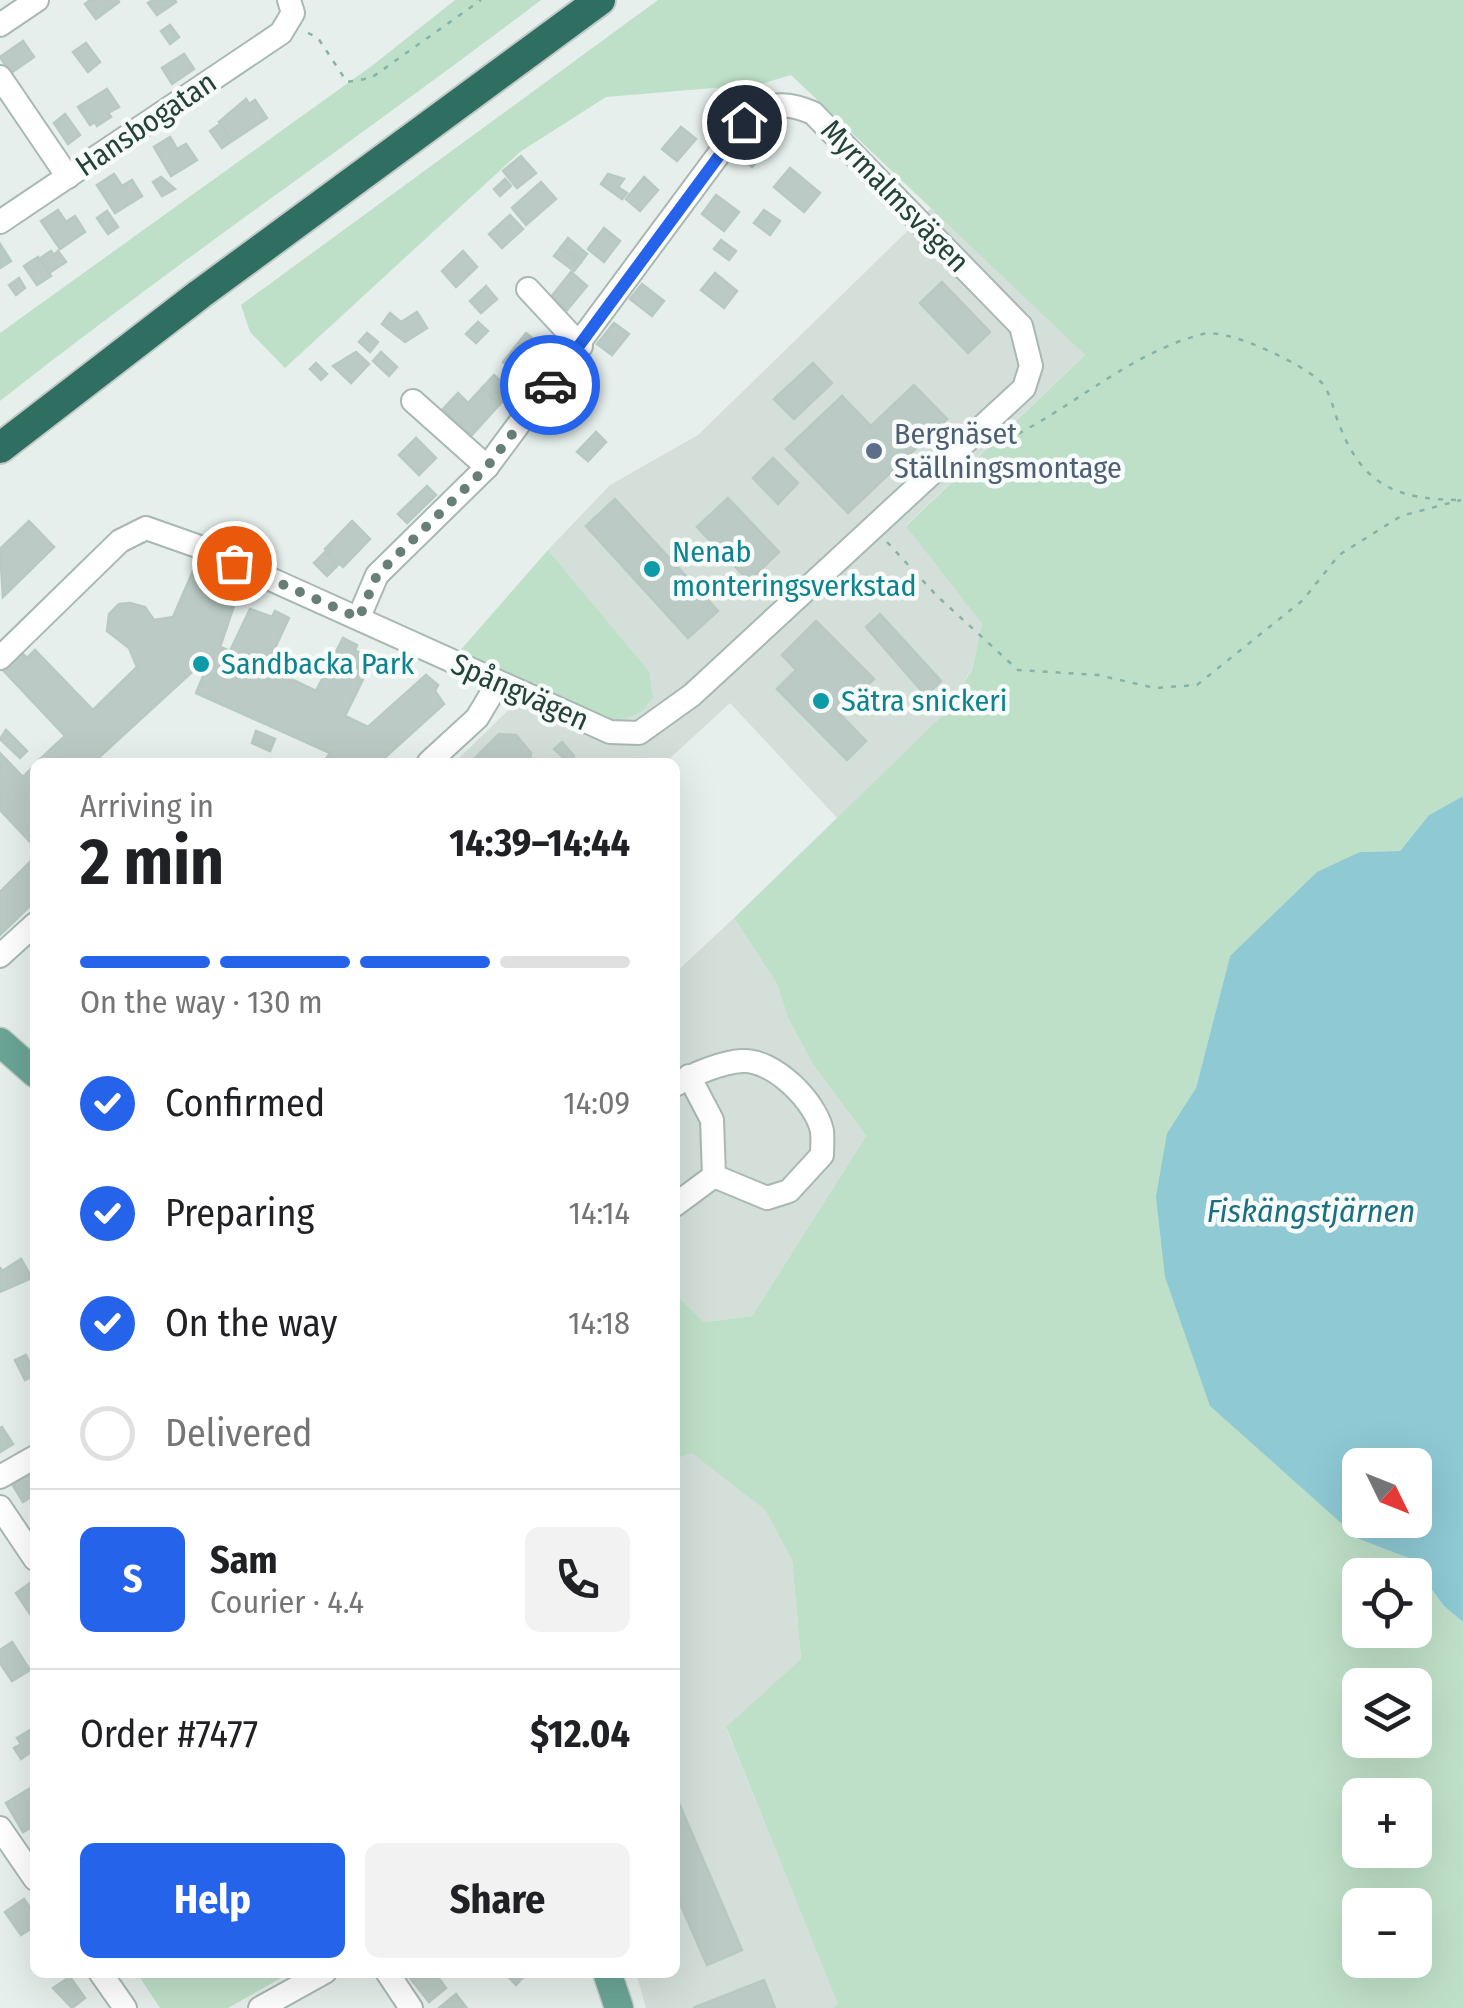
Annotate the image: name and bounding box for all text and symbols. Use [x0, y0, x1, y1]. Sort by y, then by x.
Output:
street label: Hansbogatan [69, 64, 223, 184]
pin [702, 80, 787, 165]
icon: home [717, 95, 772, 150]
street label: Myrmalmsvägen [813, 112, 977, 280]
courier [500, 335, 600, 435]
icon: car [523, 358, 578, 413]
place label: Bergnäset Ställningsmontage [894, 416, 1122, 486]
marker: Bergnäset Ställningsmontage [863, 440, 885, 462]
pin [192, 521, 277, 606]
place label: Nenab monteringsverkstad [672, 534, 917, 604]
icon: bag [207, 536, 262, 591]
marker: Nenab monteringsverkstad [641, 558, 663, 580]
place label: Sandbacka Park [221, 646, 414, 682]
street label: Spångvägen [446, 646, 594, 738]
marker: Sandbacka Park [190, 653, 212, 675]
place label: Sätra snickeri [841, 683, 1007, 719]
marker: Sätra snickeri [810, 690, 832, 712]
text: Arriving in [80, 787, 214, 825]
text: 14:39–14:44 [449, 820, 630, 866]
text: 2 min [80, 823, 224, 901]
text: On the way · 130 m [80, 983, 323, 1021]
icon: check [80, 1076, 135, 1131]
text: Confirmed [165, 1080, 325, 1126]
text: 14:09 [563, 1084, 630, 1122]
icon: check [80, 1186, 135, 1241]
text: Preparing [165, 1190, 314, 1236]
water label: Fiskängstjärnen [1207, 1192, 1415, 1230]
text: 14:14 [569, 1194, 630, 1232]
icon: check [80, 1296, 135, 1351]
text: On the way [165, 1300, 337, 1346]
text: 14:18 [568, 1304, 630, 1342]
text: Delivered [165, 1410, 312, 1456]
north arrow [1342, 1448, 1432, 1538]
map controls [1342, 1448, 1432, 1978]
button: phone [525, 1527, 630, 1632]
text: Sam [210, 1537, 278, 1583]
text: S [123, 1556, 142, 1602]
button: locate [1342, 1558, 1432, 1648]
text: Courier · 4.4 [210, 1583, 364, 1621]
button: layers [1342, 1668, 1432, 1758]
text: Order #7477 [80, 1711, 258, 1757]
text: $12.04 [530, 1711, 630, 1757]
button: + [1342, 1778, 1432, 1868]
button: Help [80, 1843, 345, 1958]
button: Share [365, 1843, 630, 1958]
button: − [1342, 1888, 1432, 1978]

